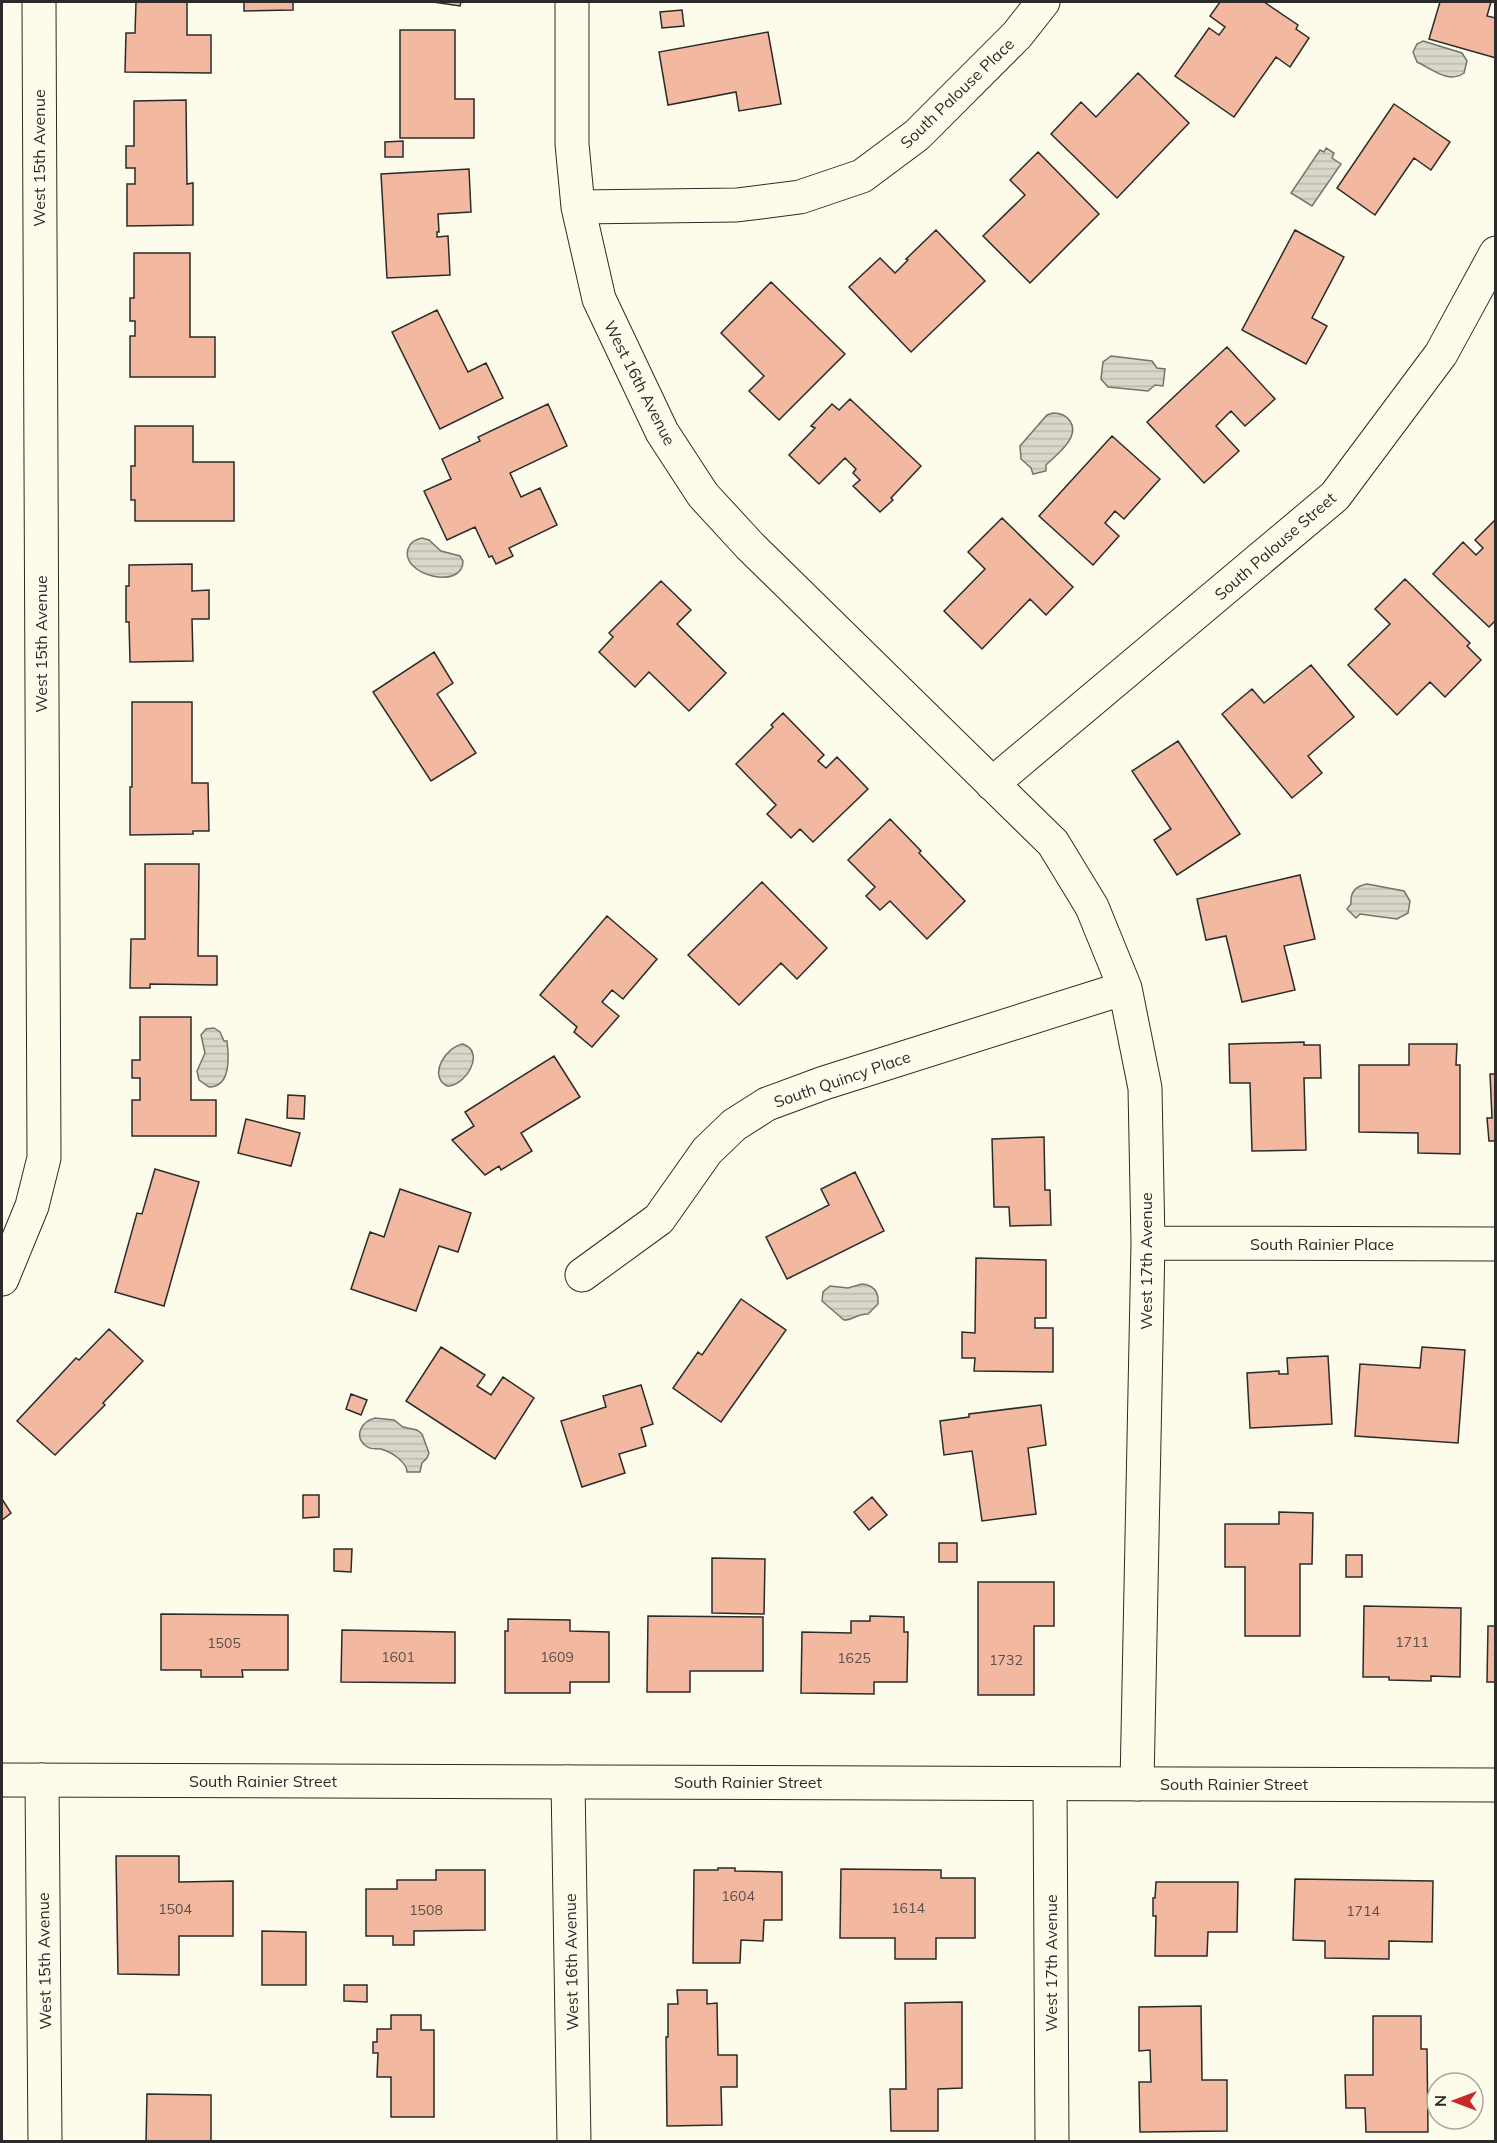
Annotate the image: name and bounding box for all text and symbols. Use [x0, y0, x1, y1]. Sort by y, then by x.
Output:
street label: South Palouse Place [896, 34, 1018, 152]
street label: West 15th Avenue [29, 89, 49, 227]
street label: West 16th Avenue [600, 317, 680, 449]
street label: South Palouse Street [1210, 488, 1340, 604]
street label: West 15th Avenue [31, 575, 51, 713]
street label: South Quincy Place [771, 1046, 913, 1112]
street label: West 17th Avenue [1136, 1192, 1156, 1330]
street label: South Rainier Place [1250, 1234, 1394, 1254]
house number: 1711 [1395, 1633, 1429, 1651]
house number: 1505 [207, 1634, 241, 1652]
house number: 1601 [381, 1648, 415, 1666]
house number: 1609 [540, 1648, 574, 1666]
house number: 1625 [837, 1649, 871, 1667]
house number: 1732 [989, 1651, 1023, 1669]
street label: South Rainier Street [189, 1771, 337, 1791]
street label: South Rainier Street [674, 1772, 822, 1792]
street label: South Rainier Street [1160, 1774, 1308, 1794]
house number: 1604 [721, 1887, 755, 1905]
street label: West 15th Avenue [33, 1892, 55, 2030]
street label: West 16th Avenue [560, 1893, 582, 2031]
street label: West 17th Avenue [1041, 1894, 1061, 2032]
house number: 1614 [891, 1899, 925, 1917]
house number: 1504 [158, 1900, 192, 1918]
house number: 1508 [409, 1901, 443, 1919]
house number: 1714 [1346, 1902, 1380, 1920]
north arrow [1425, 2071, 1485, 2131]
text: N [1430, 2095, 1450, 2107]

